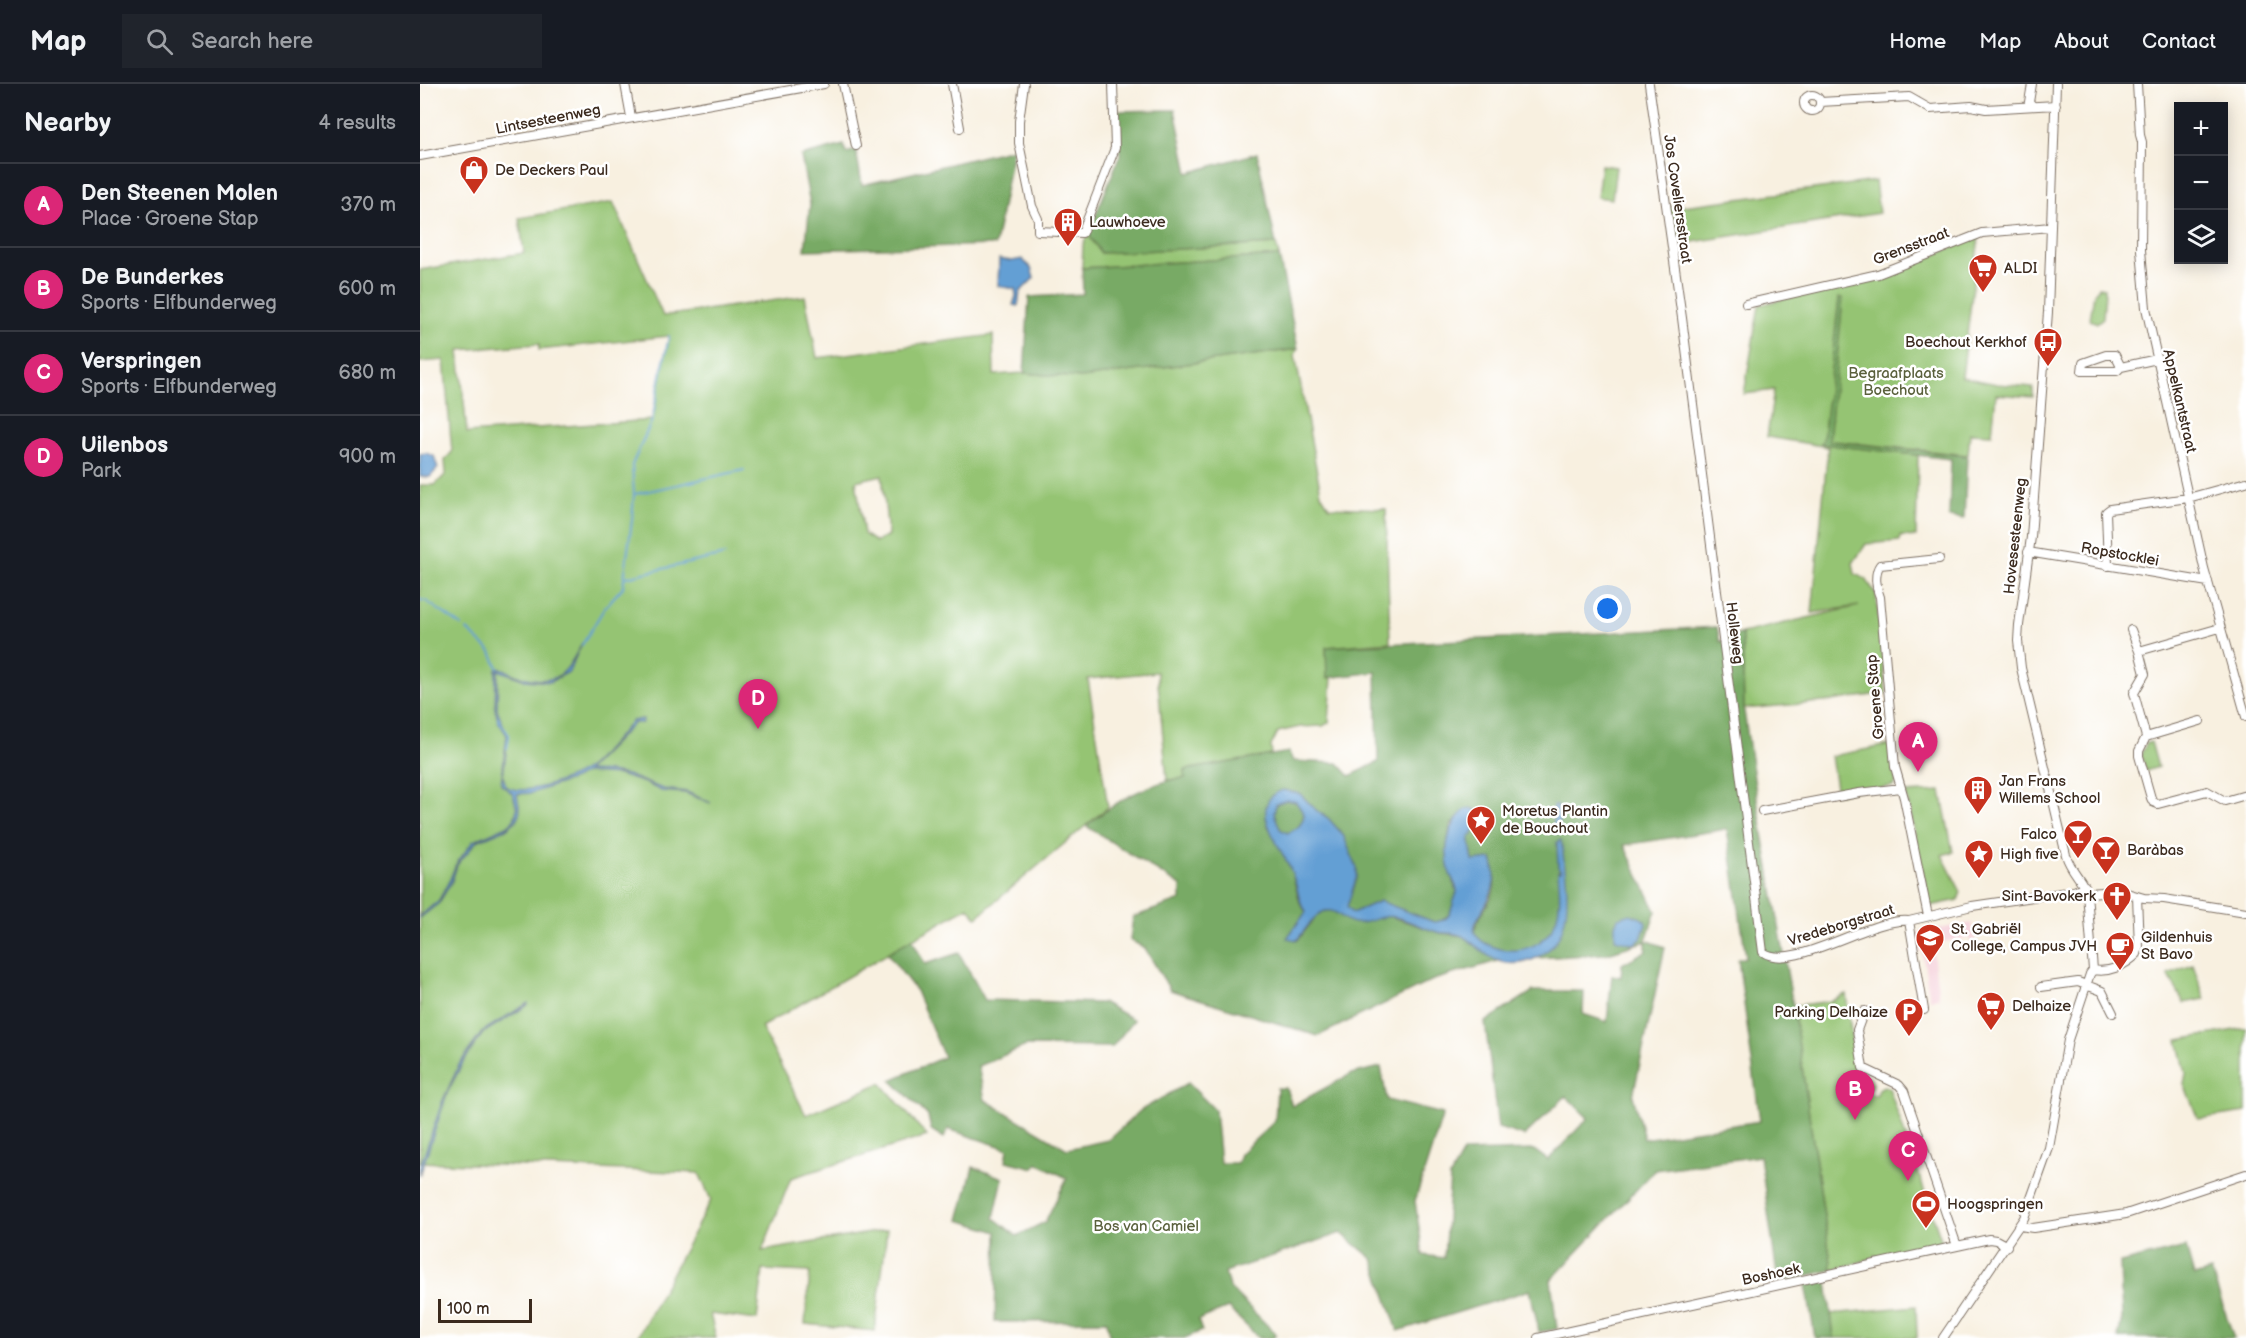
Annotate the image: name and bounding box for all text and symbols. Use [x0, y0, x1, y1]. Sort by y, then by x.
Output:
search box [122, 14, 542, 68]
text: Map [30, 25, 86, 58]
icon: search [143, 25, 176, 58]
text: Search here [191, 28, 313, 55]
text: Home [1889, 29, 1946, 54]
text: Map [1979, 29, 2021, 54]
text: About [2054, 29, 2109, 54]
text: Contact [2142, 29, 2216, 54]
street label: Lintsesteenweg [494, 100, 602, 139]
map controls [2174, 102, 2228, 264]
button: + [2174, 102, 2228, 156]
text: Nearby [24, 108, 111, 139]
text: 4 results [318, 111, 396, 135]
street label: Jos Coveliersstraat [1659, 133, 1696, 265]
shop icon: De Deckers Paul [458, 154, 490, 196]
button: − [2174, 156, 2228, 210]
place label: De Deckers Paul [495, 161, 608, 180]
text: Den Steenen Molen [81, 180, 278, 207]
text: A [37, 193, 50, 217]
text: 370 m [340, 193, 396, 217]
building icon: Lauwhoeve [1052, 206, 1084, 248]
text: Place · Groene Stap [81, 207, 259, 231]
button: layers [2174, 210, 2228, 264]
place label: Lauwhoeve [1089, 213, 1166, 232]
street label: Grensstraat [1870, 223, 1952, 270]
supermarket icon: ALDI [1967, 252, 1999, 294]
place label: ALDI [2004, 259, 2038, 278]
text: De Bunderkes [81, 264, 224, 291]
text: B [36, 277, 51, 301]
text: 600 m [338, 277, 396, 301]
text: Sports · Elfbunderweg [81, 291, 277, 315]
bus stop icon: Boechout Kerkhof [2032, 326, 2064, 368]
place label: Boechout Kerkhof [1905, 333, 2027, 352]
street label: Appelkantstraat [2158, 347, 2201, 455]
text: Verspringen [81, 348, 202, 375]
text: C [36, 361, 51, 385]
text: 680 m [338, 361, 396, 385]
park label: Begraafplaats Boechout [1848, 364, 1944, 400]
text: Sports · Elfbunderweg [81, 375, 277, 399]
text: Uilenbos [81, 432, 168, 459]
text: D [37, 445, 50, 469]
text: 900 m [339, 445, 396, 469]
text: Park [81, 459, 121, 483]
street label: Hovesesteenweg [2000, 477, 2031, 595]
street label: Ropstocklei [2079, 538, 2160, 571]
your location [1593, 594, 1622, 623]
street label: Holleweg [1721, 601, 1748, 665]
street label: Groene Stap [1862, 653, 1889, 740]
pin: D [738, 680, 778, 729]
pin: A [1898, 722, 1938, 772]
place label: Jan Frans Willems School [1999, 772, 2100, 808]
building icon: Jan Frans Willems School [1962, 774, 1994, 816]
place label: Moretus Plantin de Bouchout [1502, 802, 1608, 838]
place icon: Moretus Plantin de Bouchout [1465, 804, 1497, 846]
bar icon: Falco [2062, 818, 2094, 860]
place label: Falco [2020, 825, 2057, 844]
bar icon: Baràbas [2090, 834, 2122, 876]
place icon: High five [1963, 838, 1995, 880]
place label: Baràbas [2127, 841, 2184, 860]
place label: High five [2000, 845, 2059, 864]
church icon: Sint-Bavokerk [2101, 880, 2133, 922]
place label: Sint-Bavokerk [2002, 887, 2097, 906]
street label: Vredeborgstraat [1786, 900, 1897, 951]
place label: St. Gabriël College, Campus JVH [1951, 920, 2097, 956]
school or university icon: St. Gabriël College, Campus JVH [1914, 922, 1946, 964]
place label: Gildenhuis St Bavo [2141, 928, 2213, 964]
cafe icon: Gildenhuis St Bavo [2104, 930, 2136, 972]
supermarket icon: Delhaize [1975, 990, 2007, 1032]
parking icon: Parking Delhaize [1893, 996, 1925, 1038]
place label: Delhaize [2012, 997, 2071, 1016]
place label: Parking Delhaize [1774, 1003, 1888, 1022]
pin: B [1836, 1070, 1874, 1120]
pin: C [1888, 1132, 1928, 1181]
sports icon: Hoogspringen [1910, 1188, 1942, 1230]
place label: Hoogspringen [1947, 1195, 2043, 1214]
park label: Bos van Camiel [1093, 1217, 1199, 1236]
street label: Boshoek [1740, 1259, 1803, 1290]
scale bar [438, 1296, 532, 1324]
text: 100 m [447, 1300, 490, 1319]

